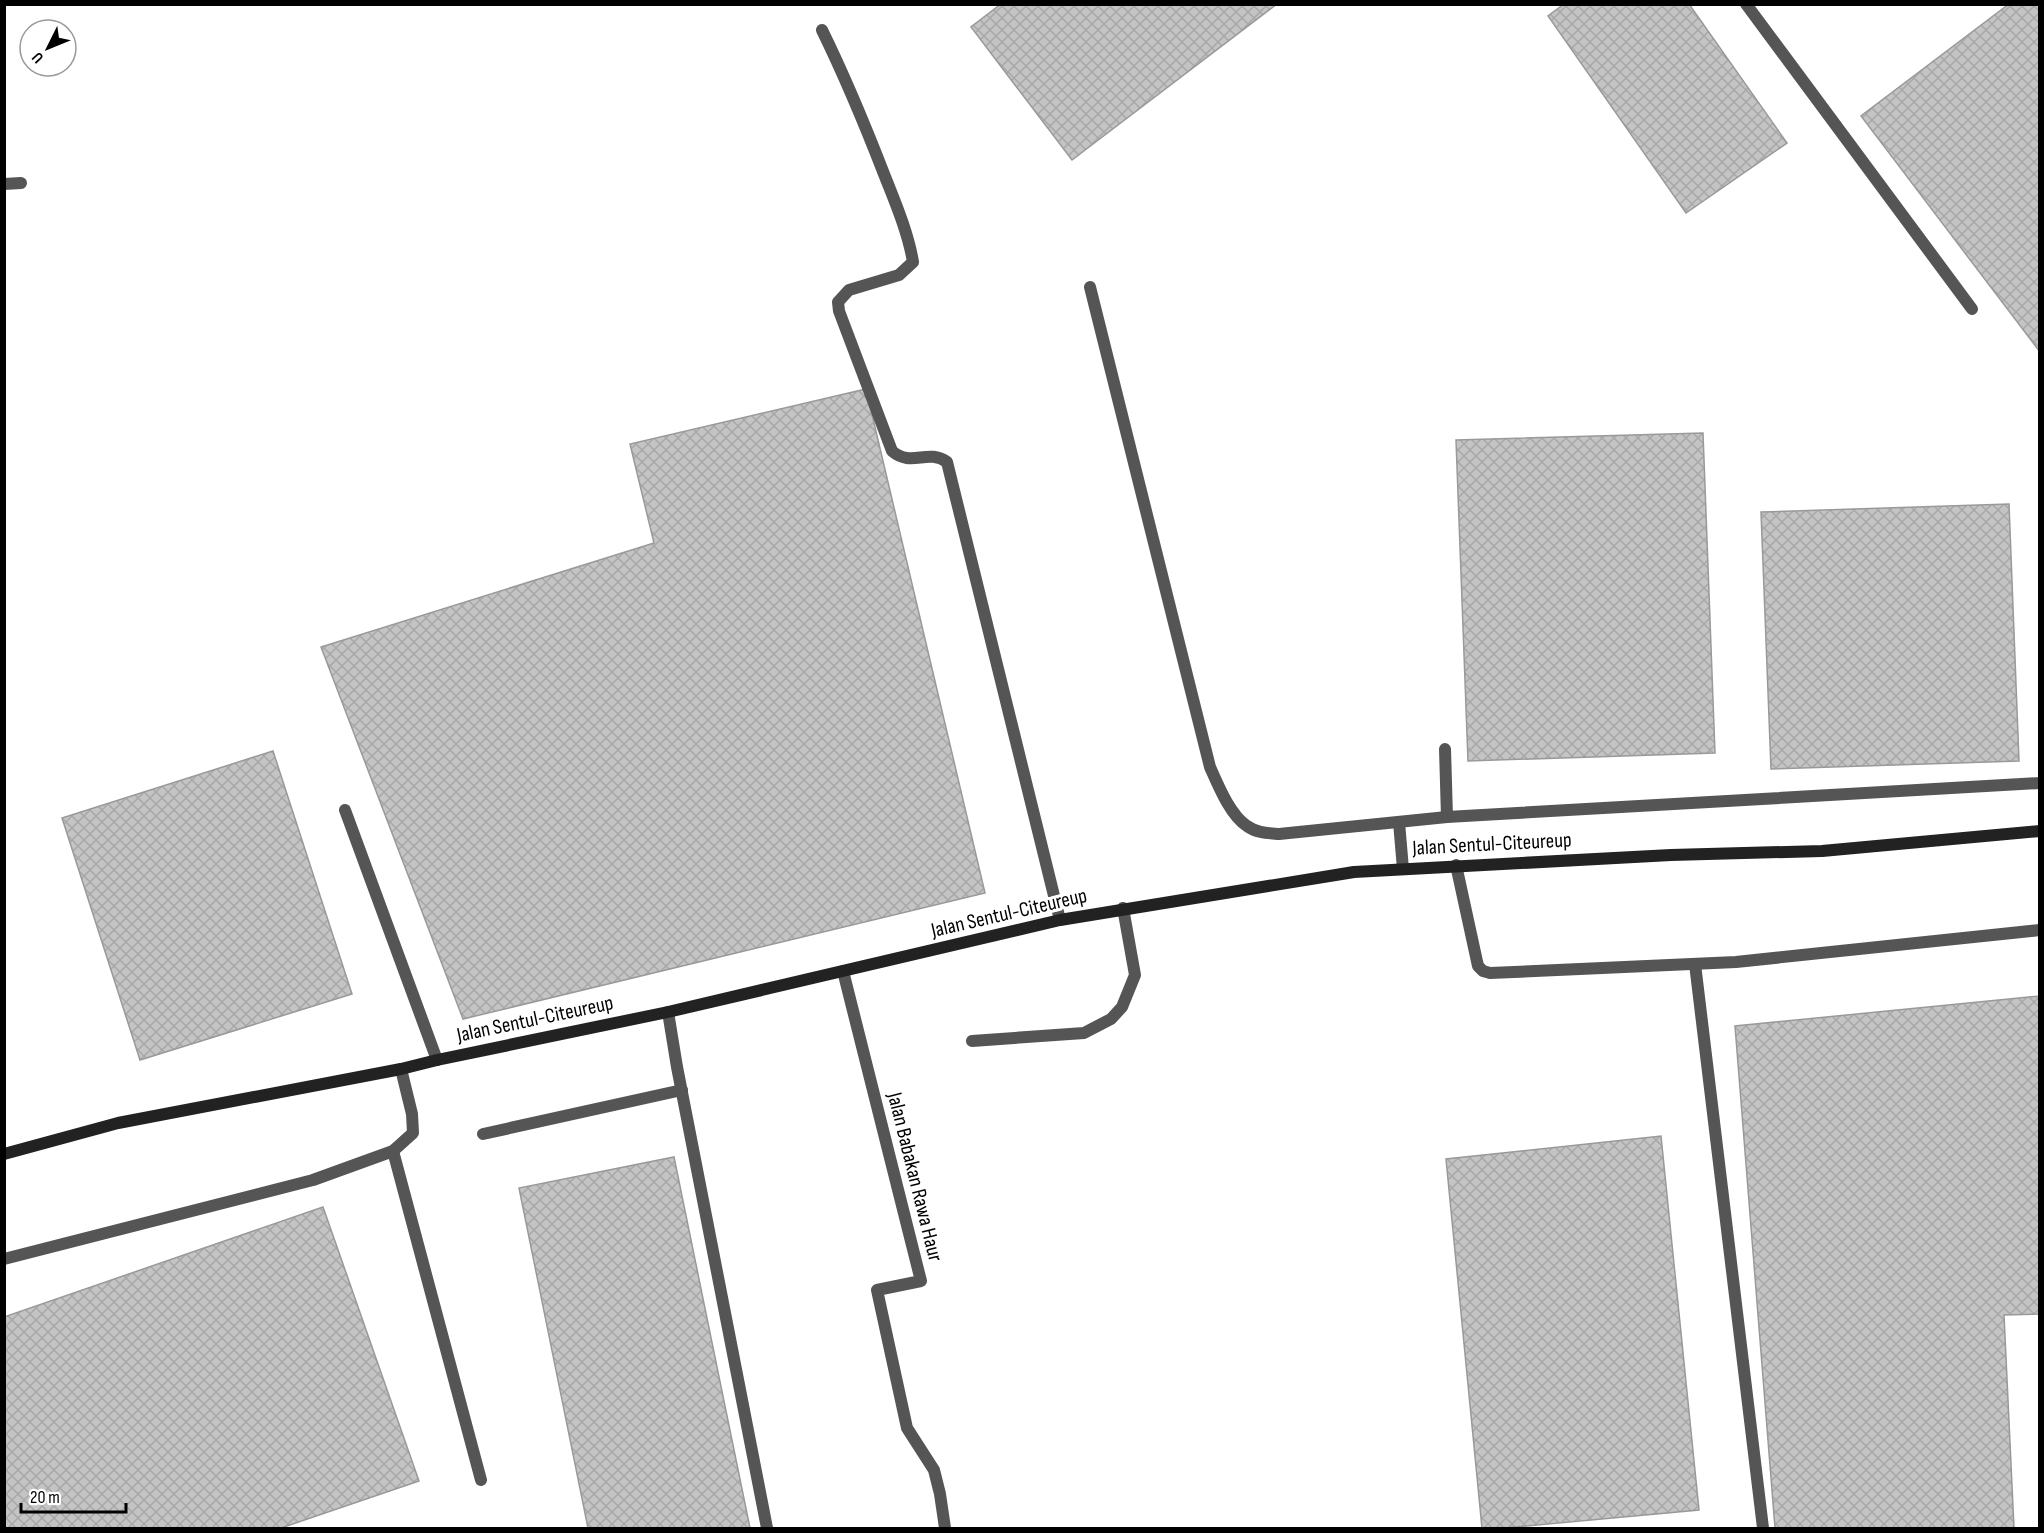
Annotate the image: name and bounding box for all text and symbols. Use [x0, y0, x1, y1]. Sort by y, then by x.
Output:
north arrow [18, 18, 78, 78]
text: U [28, 48, 48, 67]
street label: Jalan Sentul-Citeureup [1411, 827, 1572, 861]
street label: Jalan Sentul-Citeureup [928, 883, 1089, 943]
street label: Jalan Sentul-Citeureup [454, 990, 615, 1048]
street label: Jalan Babakan Rawa Haur [882, 1089, 948, 1264]
scale bar [21, 1476, 126, 1514]
text: 20 m [30, 1487, 60, 1508]

